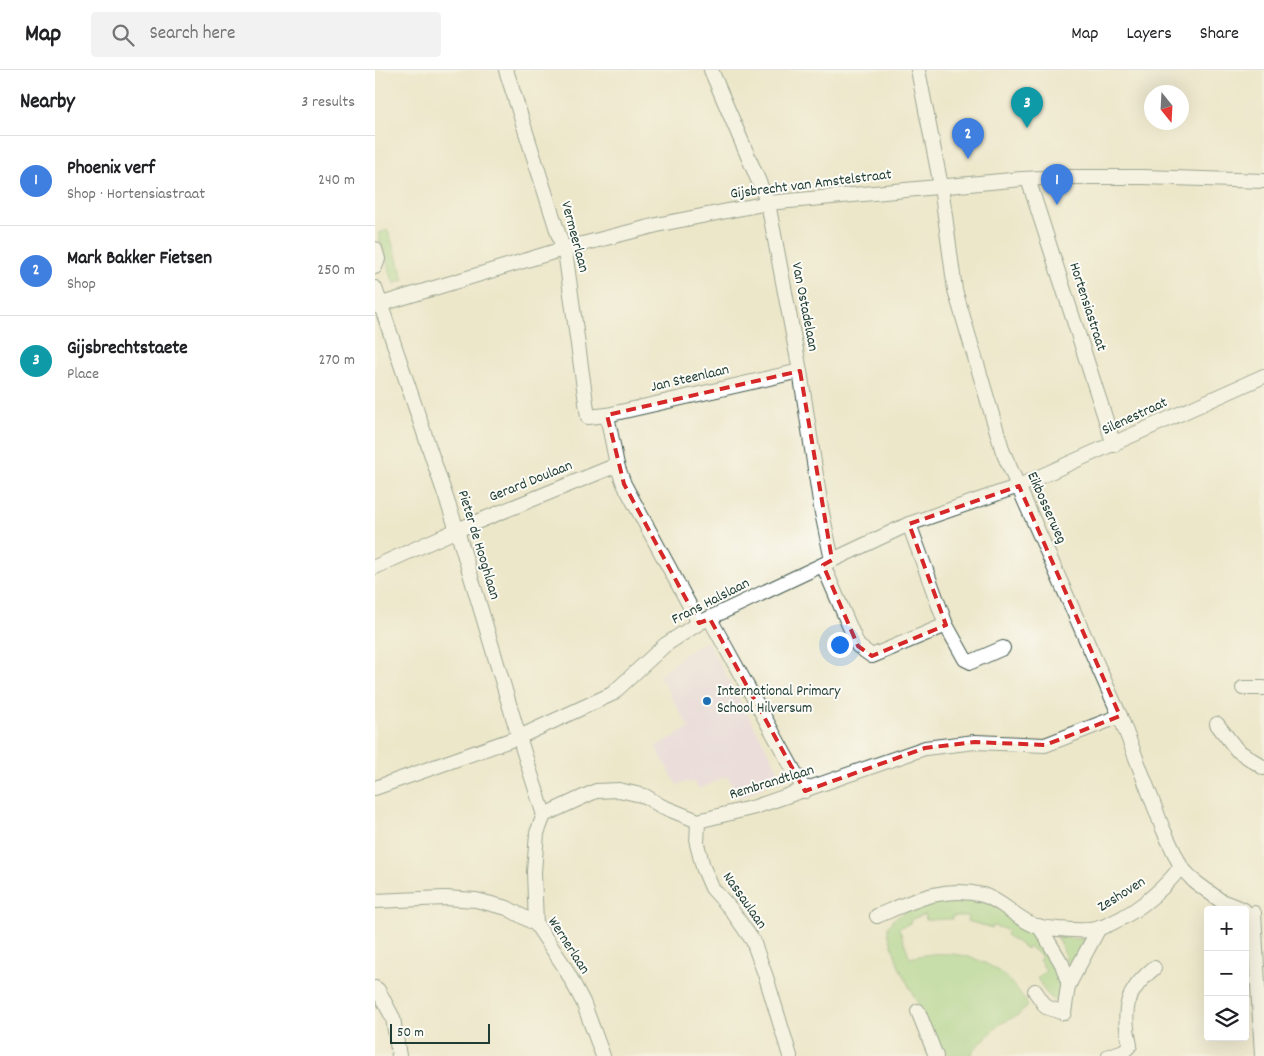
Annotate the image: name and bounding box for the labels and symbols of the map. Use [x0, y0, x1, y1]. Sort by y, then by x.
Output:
north arrow [1144, 85, 1189, 130]
pin: 3 [1011, 87, 1043, 128]
pin: 2 [952, 118, 984, 159]
street label: Gijsbrecht van Amstelstraat [729, 164, 893, 206]
pin: 1 [1041, 164, 1073, 205]
street label: Vermeerlaan [554, 199, 594, 275]
street label: Hortensiastraat [1062, 260, 1112, 355]
street label: Van Ostadelaan [785, 261, 823, 353]
street label: Jan Steenlaan [649, 359, 731, 399]
street label: Silenestraat [1099, 392, 1172, 442]
street label: Gerard Doulaan [486, 455, 576, 509]
street label: Eikbosserweg [1020, 469, 1072, 547]
street label: Pieter de Hooghlaan [451, 488, 505, 603]
street label: Frans Halslaan [668, 573, 754, 631]
your location [827, 632, 853, 658]
place label: International Primary School Hilversum [717, 681, 841, 720]
marker: International Primary School Hilversum [701, 695, 713, 707]
street label: Rembrandtlaan [727, 760, 817, 806]
street label: Nassaulaan [716, 868, 772, 934]
street label: Zeshoven [1094, 872, 1150, 918]
street label: Wernerlaan [541, 913, 595, 979]
scale bar [390, 1021, 490, 1044]

